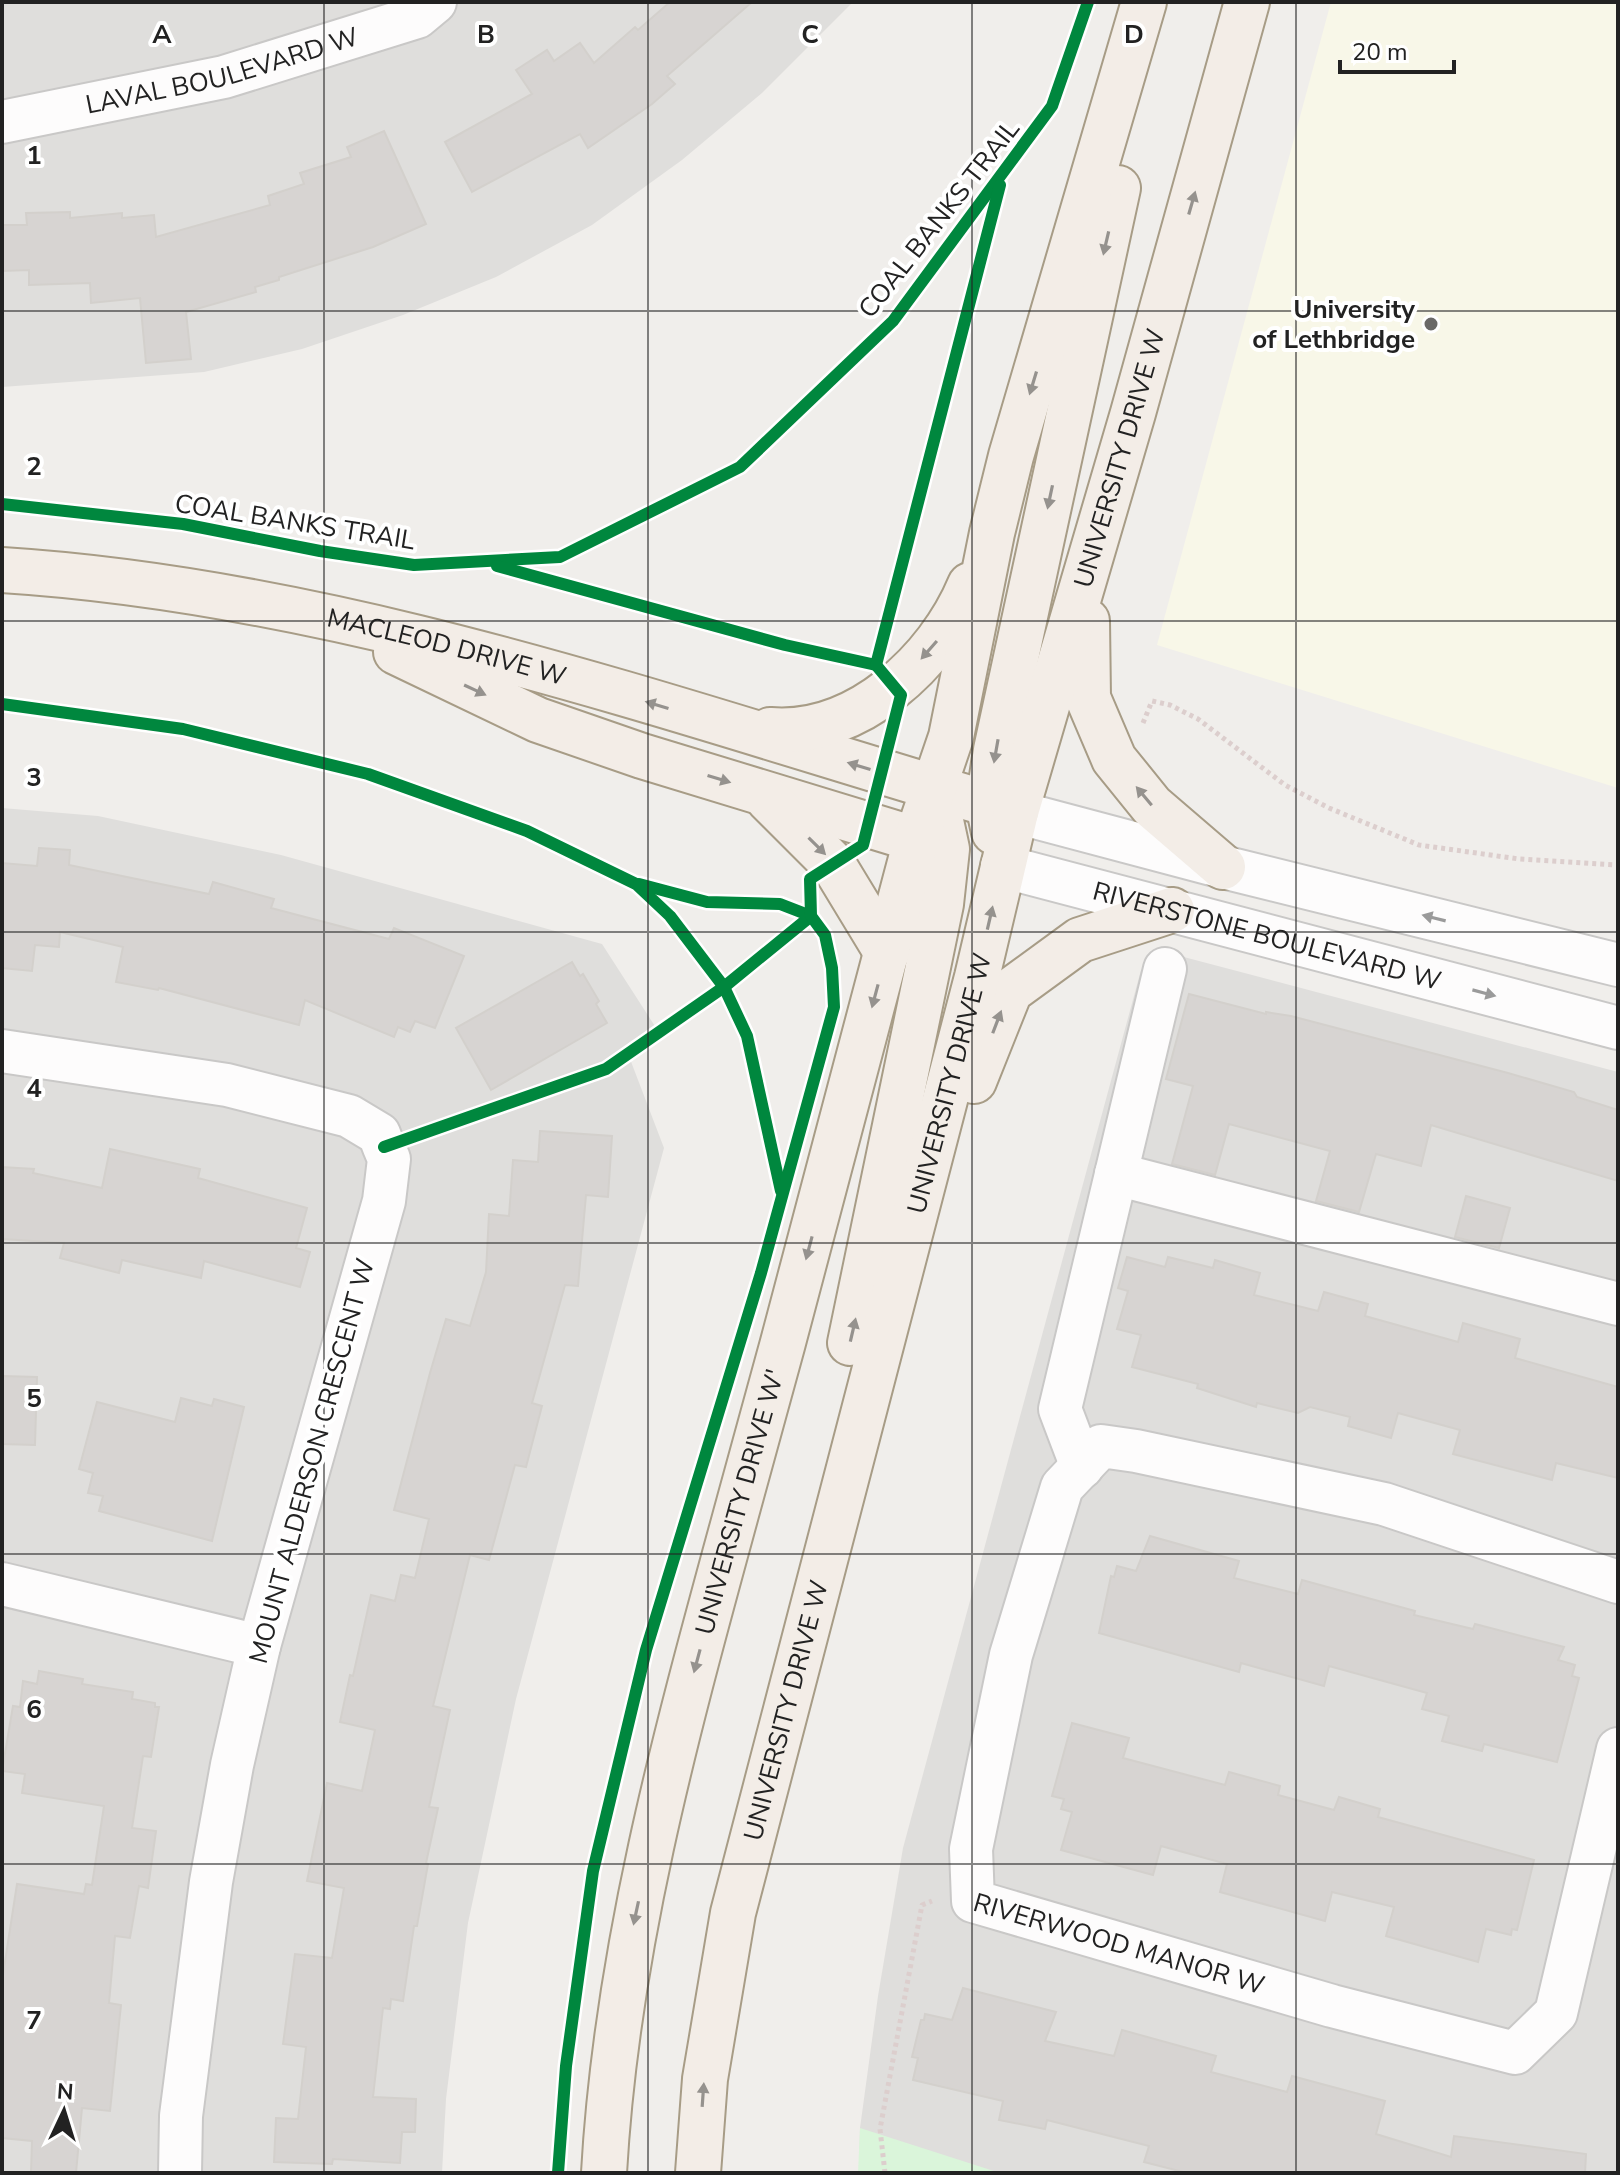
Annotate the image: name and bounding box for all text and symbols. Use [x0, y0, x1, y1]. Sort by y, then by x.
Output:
text: B [477, 17, 495, 52]
text: C [801, 17, 819, 52]
text: D [1124, 17, 1144, 52]
street label: LAVAL BOULEVARD W [82, 21, 362, 119]
scale bar [1340, 24, 1454, 74]
text: 20 m [1352, 36, 1408, 68]
street label: COAL BANKS TRAIL [851, 113, 1027, 325]
text: 1 [26, 138, 42, 173]
one-way arrow [1186, 191, 1198, 216]
one-way arrow [1099, 231, 1112, 256]
place label: University of Lethbridge [1252, 292, 1415, 357]
marker: University of Lethbridge [1422, 315, 1440, 333]
street label: UNIVERSITY DRIVE W [1065, 325, 1173, 592]
one-way arrow [1026, 371, 1039, 395]
text: 2 [26, 449, 42, 484]
one-way arrow [1043, 484, 1056, 509]
street label: COAL BANKS TRAIL [172, 486, 418, 558]
street label: MACLEOD DRIVE W [324, 600, 570, 694]
one-way arrow [921, 640, 938, 660]
one-way arrow [463, 684, 487, 697]
one-way arrow [644, 698, 668, 710]
one-way arrow [990, 739, 1002, 764]
one-way arrow [847, 759, 871, 772]
text: 3 [26, 760, 42, 795]
one-way arrow [707, 774, 731, 786]
one-way arrow [1136, 787, 1153, 807]
one-way arrow [807, 837, 826, 855]
street label: RIVERSTONE BOULEVARD W [1089, 873, 1445, 998]
one-way arrow [985, 906, 997, 931]
one-way arrow [1421, 911, 1446, 923]
street label: UNIVERSITY DRIVE W [899, 950, 1000, 1217]
one-way arrow [869, 984, 881, 1009]
one-way arrow [1471, 988, 1496, 1000]
one-way arrow [991, 1010, 1004, 1034]
text: 4 [26, 1071, 42, 1106]
one-way arrow [802, 1236, 815, 1260]
street label: MOUNT ALDERSON CRESCENT W [241, 1255, 383, 1667]
one-way arrow [847, 1318, 860, 1343]
street label: UNIVERSITY DRIVE W' [687, 1365, 792, 1638]
text: 5 [26, 1381, 42, 1416]
street label: UNIVERSITY DRIVE W [735, 1576, 837, 1844]
one-way arrow [690, 1648, 702, 1673]
text: 6 [26, 1692, 42, 1727]
street label: RIVERWOOD MANOR W [969, 1885, 1269, 2003]
one-way arrow [629, 1901, 642, 1926]
text: 7 [26, 2003, 42, 2038]
north arrow [24, 2071, 104, 2151]
text: N [56, 2077, 75, 2108]
one-way arrow [697, 2082, 710, 2107]

